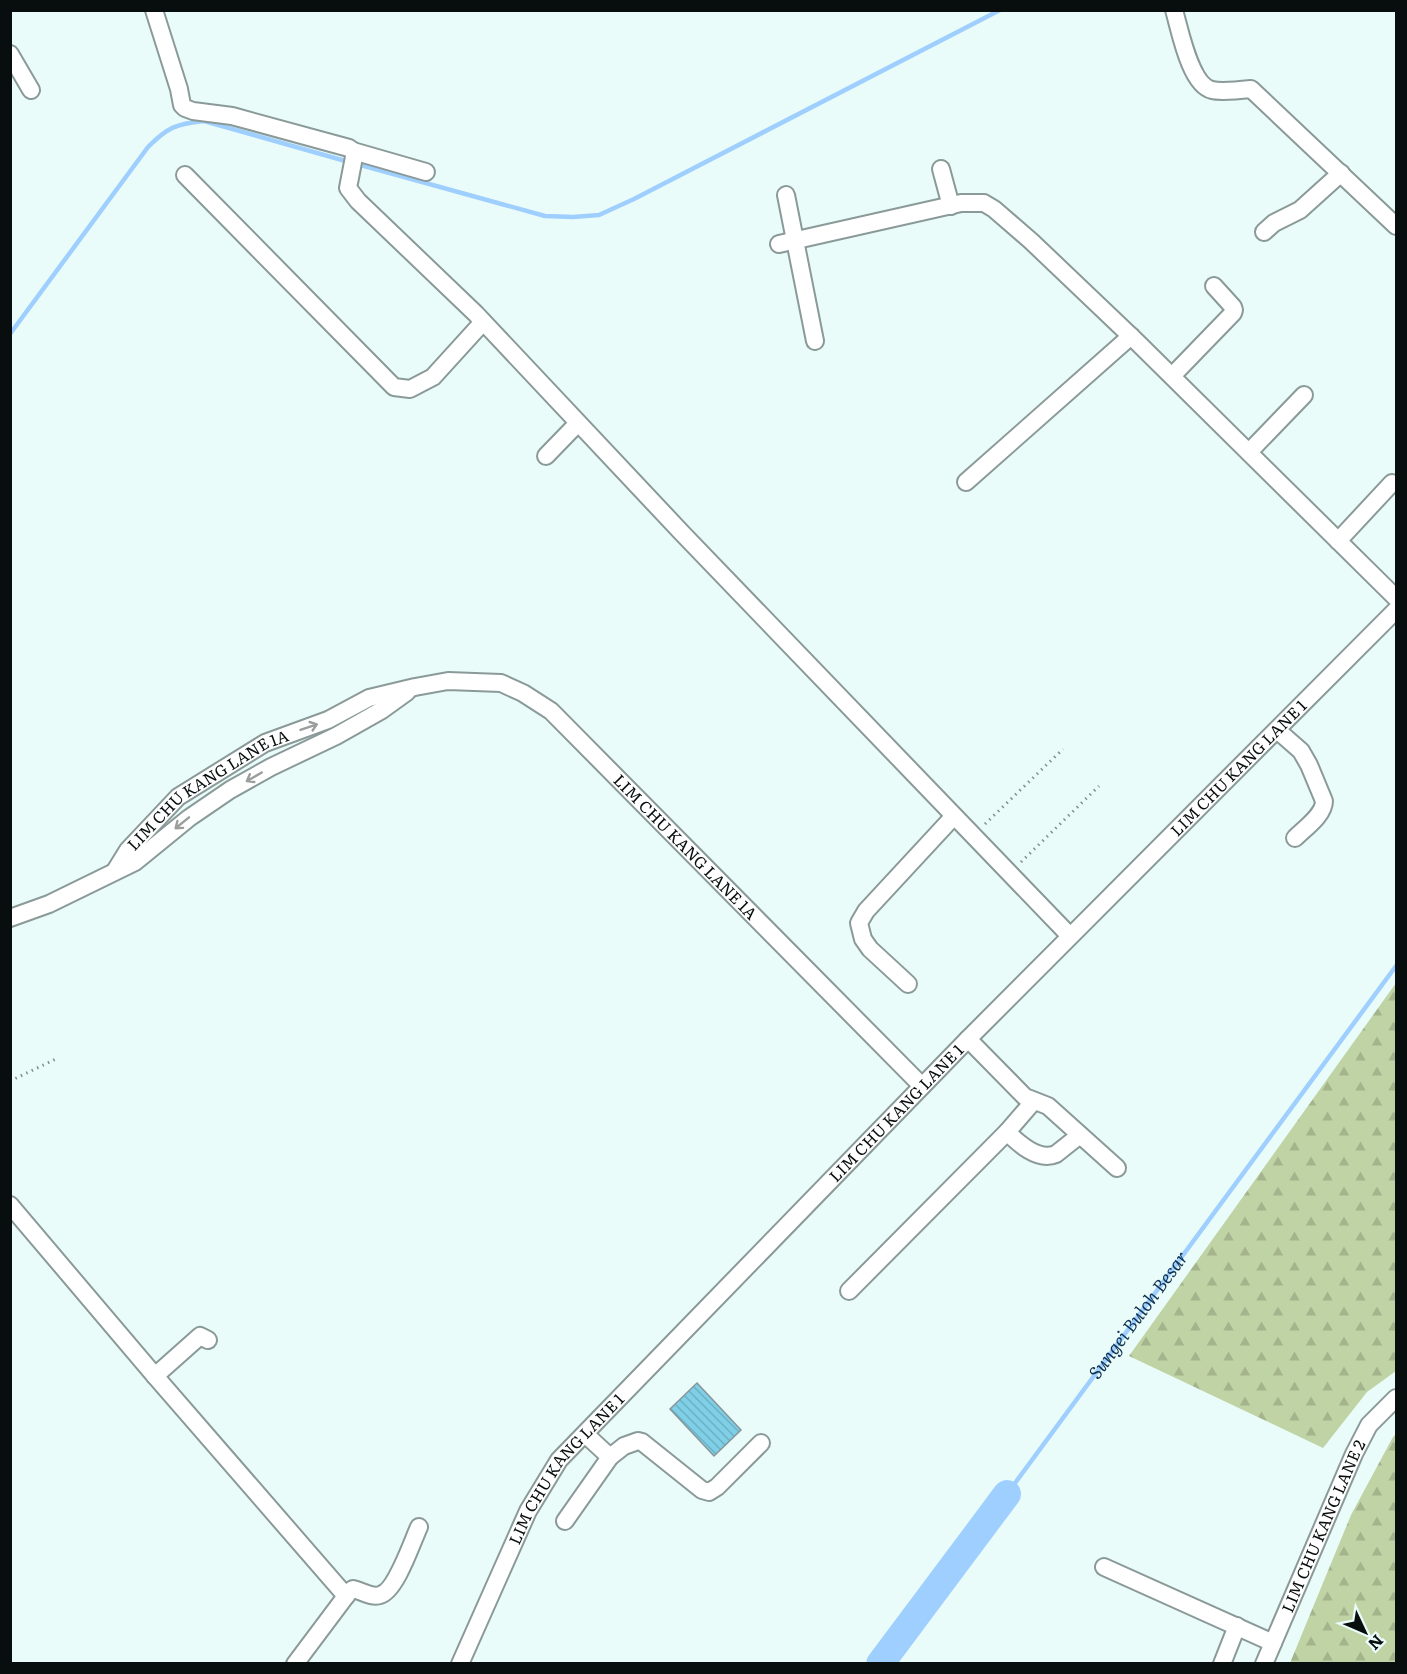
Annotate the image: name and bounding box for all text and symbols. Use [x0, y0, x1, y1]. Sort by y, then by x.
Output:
street label: LIM CHU KANG LANE 1 [1164, 693, 1312, 841]
one-way arrow [299, 721, 318, 732]
street label: LIM CHU KANG LANE 1A [121, 722, 292, 855]
street label: LIM CHU KANG LANE 1A [609, 768, 764, 924]
one-way arrow [246, 771, 263, 783]
one-way arrow [174, 817, 190, 830]
street label: LIM CHU KANG LANE 1 [823, 1037, 969, 1187]
water label: Sungei Buloh Besar [1081, 1245, 1194, 1384]
street label: LIM CHU KANG LANE 1 [502, 1387, 629, 1548]
street label: LIM CHU KANG LANE 2 [1275, 1435, 1370, 1616]
north arrow [1335, 1602, 1395, 1662]
text: N [1363, 1630, 1390, 1656]

